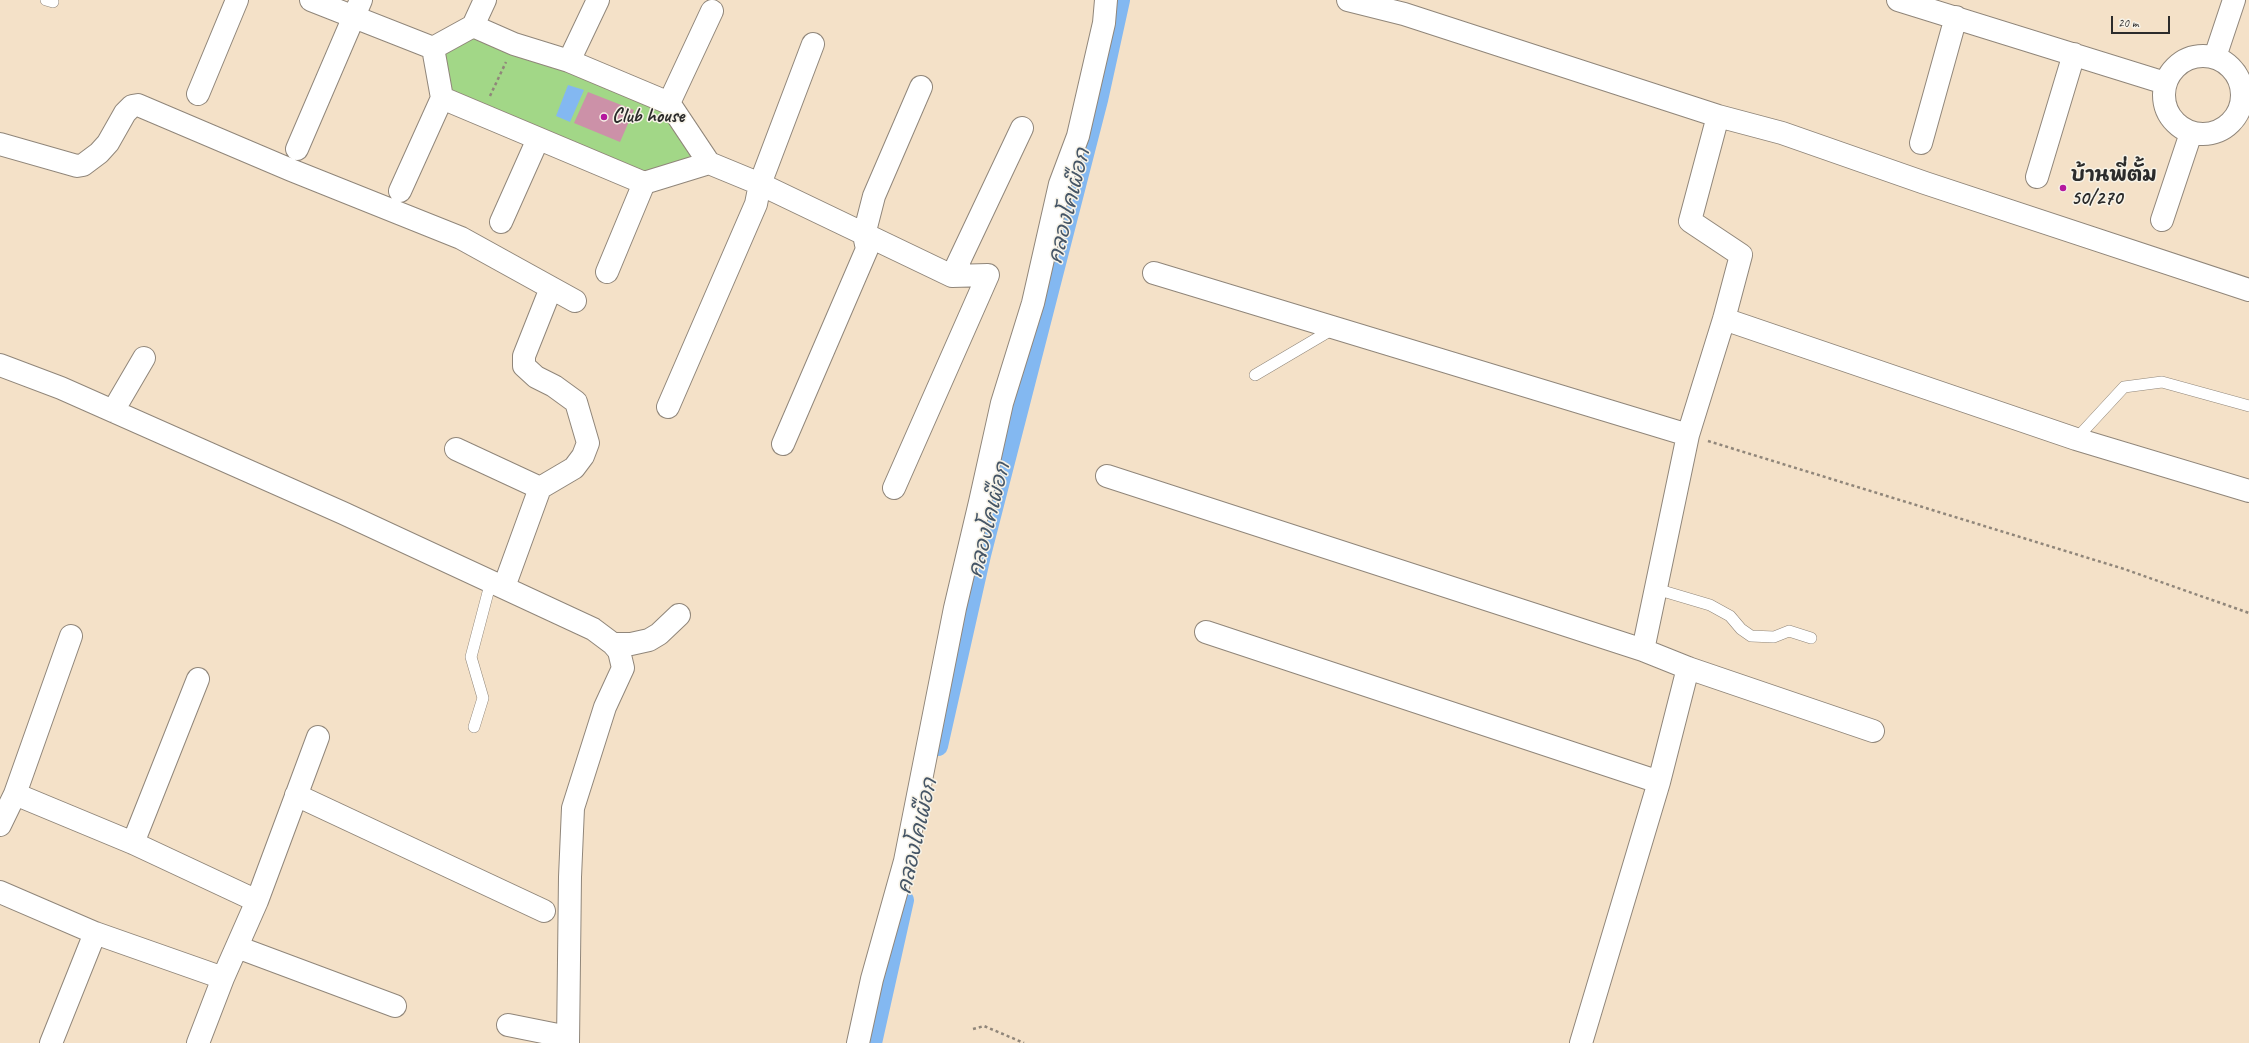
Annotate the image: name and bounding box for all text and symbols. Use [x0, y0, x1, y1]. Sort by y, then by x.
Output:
scale bar [2113, 8, 2172, 34]
text: 20 m [2118, 15, 2138, 31]
place label: Club house [612, 105, 684, 129]
marker: Club house [599, 112, 609, 122]
water label: คลองโคเผือก [1044, 146, 1096, 266]
place label: บ้านพี่ตั้ม 50/270 [2071, 164, 2157, 211]
marker: บ้านพี่ตั้ม 50/270 [2058, 183, 2068, 193]
water label: คลองโคเผือก [964, 460, 1016, 580]
water label: คลองโคเผือก [892, 776, 944, 896]

